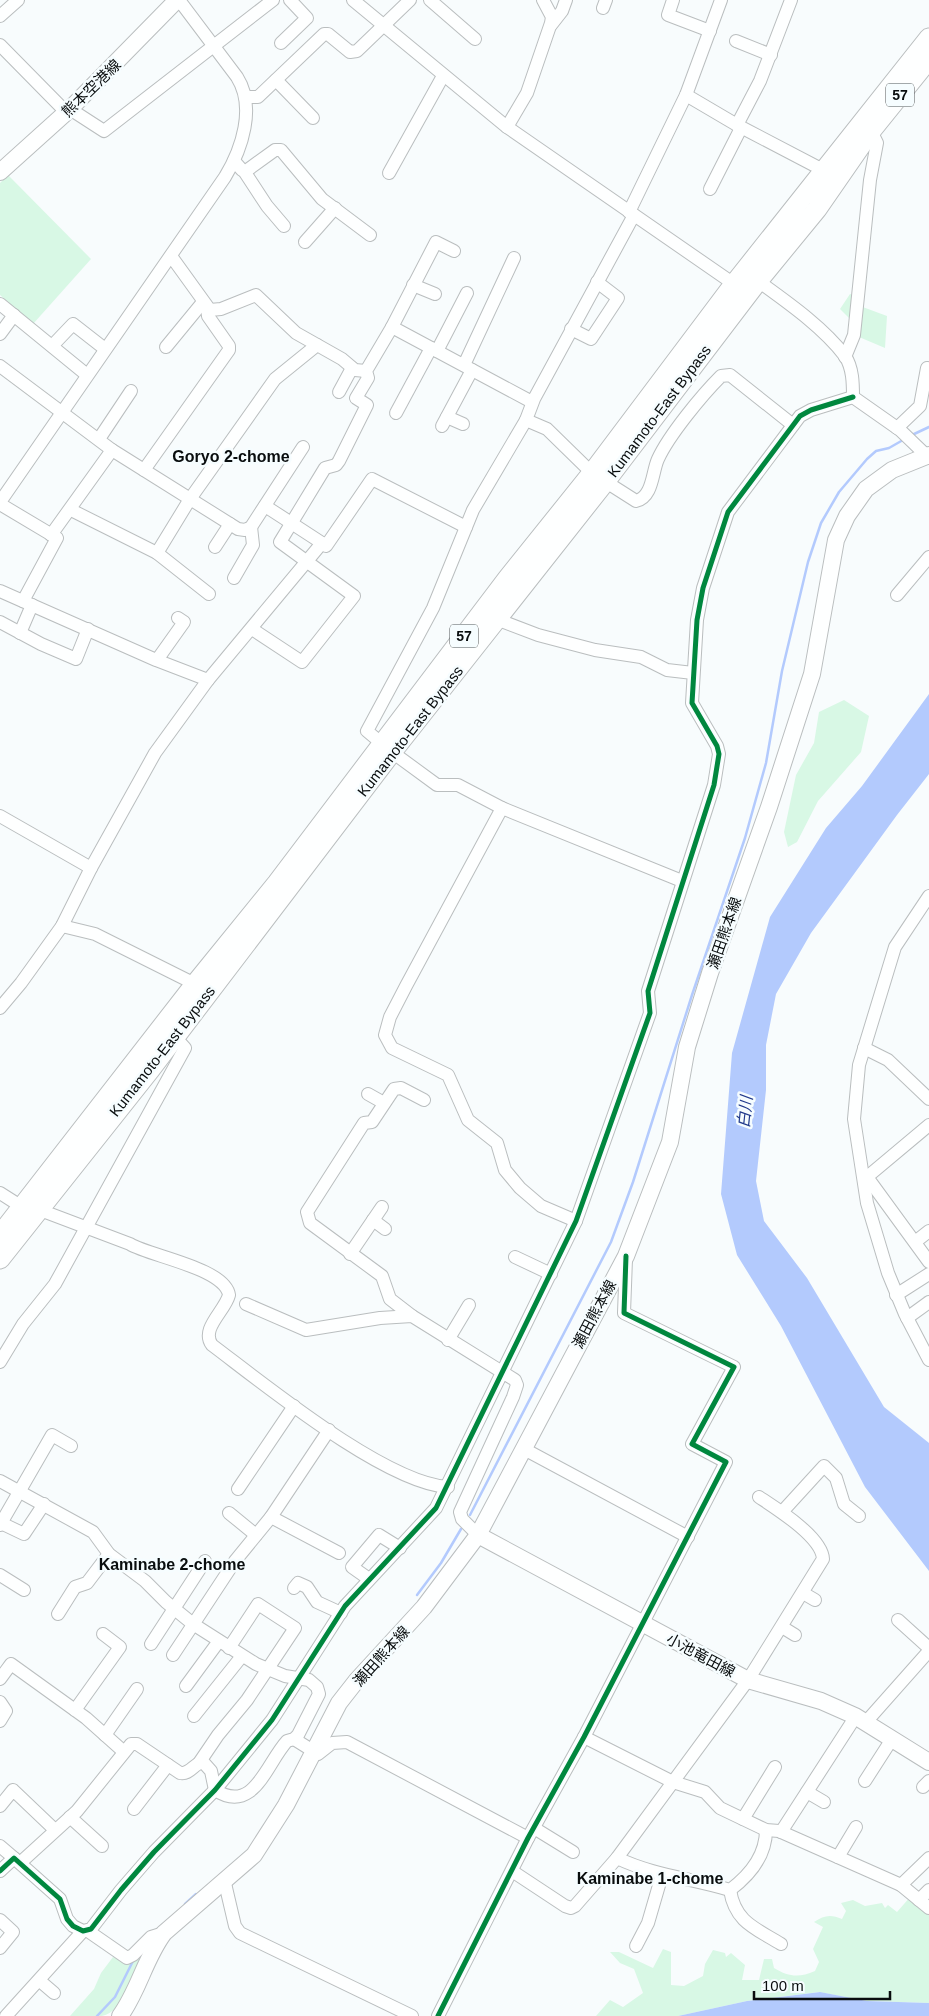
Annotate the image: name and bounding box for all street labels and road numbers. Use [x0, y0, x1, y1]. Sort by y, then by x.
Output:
street label: 熊本空港線 [58, 56, 124, 120]
road number: 57 [886, 84, 914, 106]
street label: Kumamoto-East Bypass [604, 342, 714, 480]
road number: 57 [450, 624, 478, 648]
street label: Kumamoto-East Bypass [354, 662, 466, 800]
street label: 瀬田熊本線 [704, 895, 744, 971]
street label: Kumamoto-East Bypass [106, 982, 218, 1120]
street label: 瀬田熊本線 [569, 1277, 619, 1351]
street label: 瀬田熊本線 [350, 1622, 412, 1690]
street label: 小池竜田線 [664, 1630, 738, 1680]

